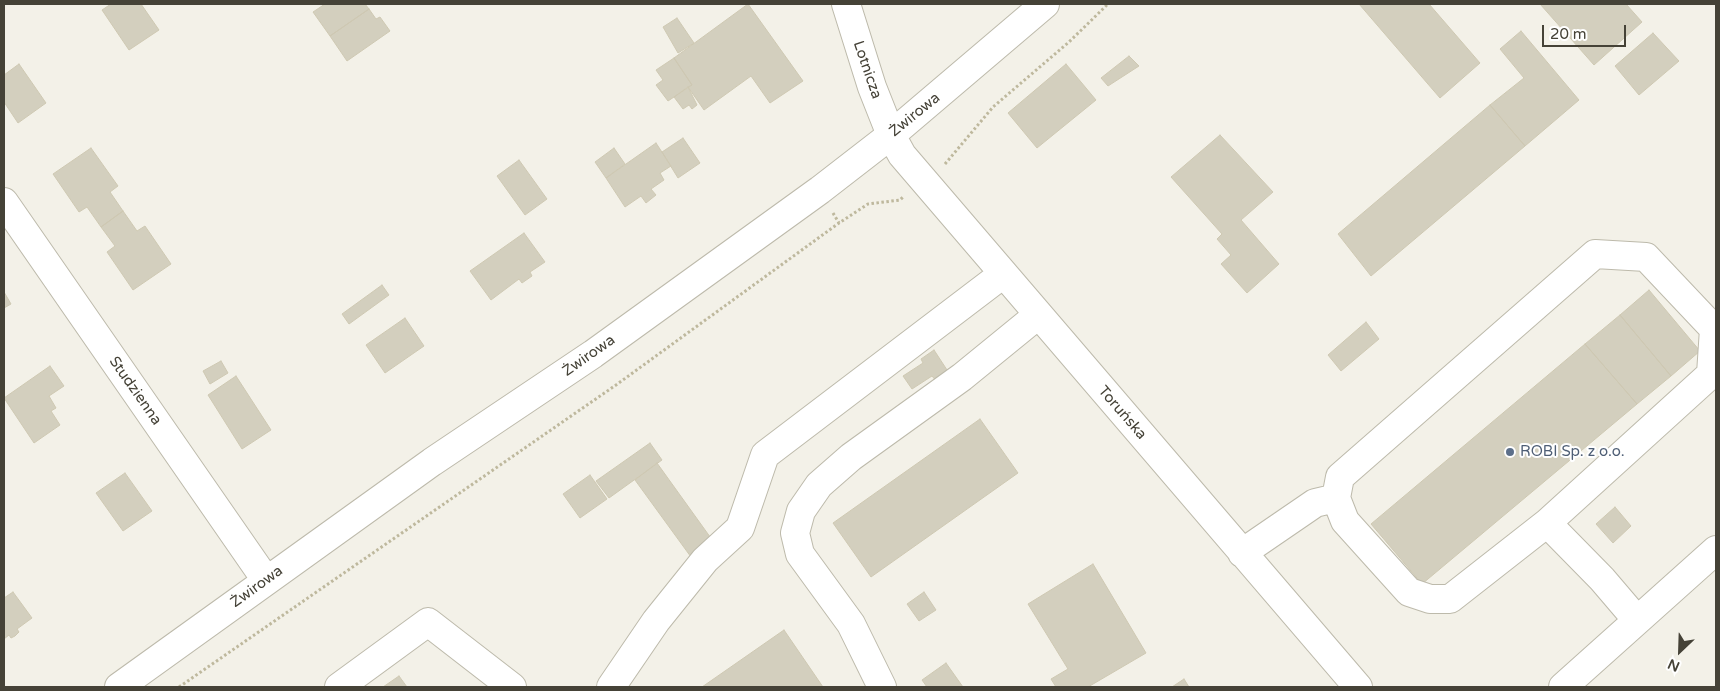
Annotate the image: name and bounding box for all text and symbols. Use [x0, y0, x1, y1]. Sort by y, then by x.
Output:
scale bar [1545, 15, 1629, 47]
text: 20 m [1550, 25, 1587, 43]
street label: Lotnicza [849, 39, 885, 101]
street label: Żwirowa [886, 89, 944, 141]
street label: Żwirowa [559, 331, 619, 381]
street label: Studzienna [105, 353, 165, 429]
street label: Toruńska [1094, 383, 1150, 443]
place label: ROBI Sp. z o.o. [1520, 443, 1625, 461]
marker: ROBI Sp. z o.o. [1504, 446, 1516, 458]
street label: Żwirowa [227, 562, 287, 612]
north arrow [1655, 626, 1705, 676]
text: N [1665, 655, 1682, 675]

